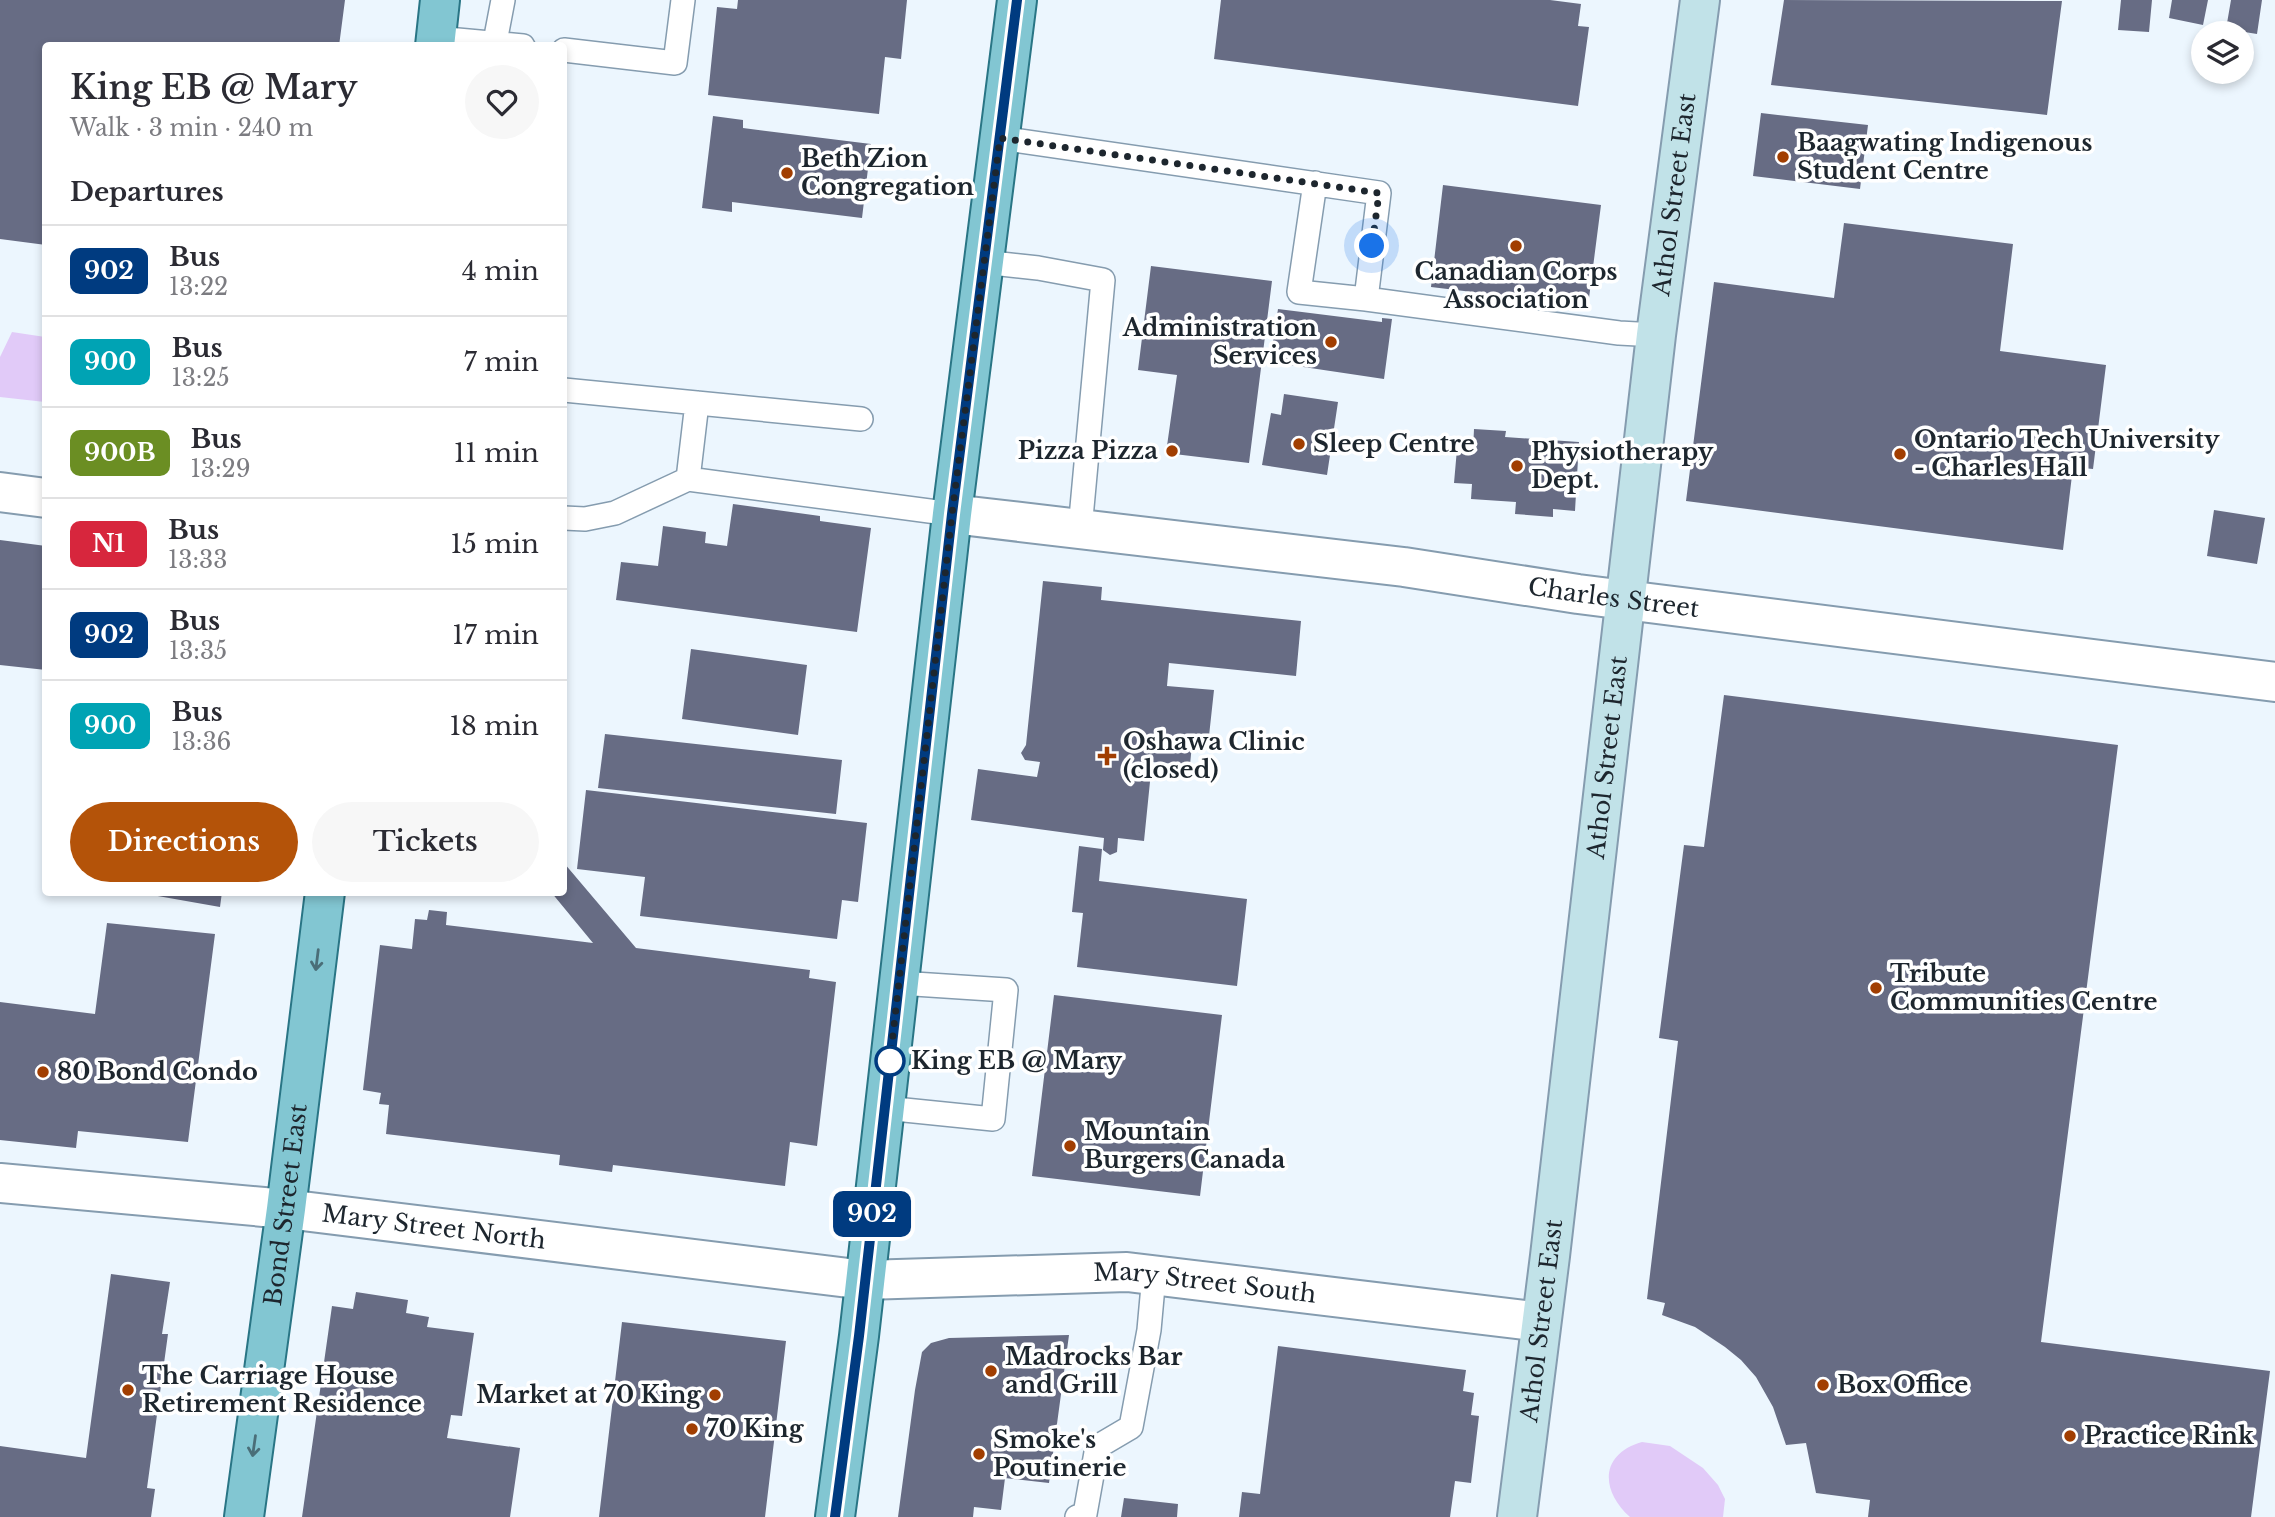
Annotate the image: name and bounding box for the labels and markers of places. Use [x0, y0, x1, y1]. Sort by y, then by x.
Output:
place label: Baagwating Indigenous Student Centre [1797, 128, 2092, 185]
place label: Beth Zion Congregation [801, 144, 975, 201]
marker: Baagwating Indigenous Student Centre [1775, 149, 1791, 165]
marker: Beth Zion Congregation [779, 165, 795, 181]
marker: Canadian Corps Association [1508, 238, 1524, 254]
place label: Canadian Corps Association [1414, 257, 1618, 314]
place label: Administration Services [1122, 313, 1318, 370]
marker: Administration Services [1323, 334, 1339, 350]
place label: Ontario Tech University - Charles Hall [1914, 425, 2220, 482]
place label: Sleep Centre [1313, 429, 1475, 458]
place label: Pizza Pizza [1018, 436, 1158, 465]
marker: Sleep Centre [1291, 436, 1307, 452]
place label: Physiotherapy Dept. [1531, 437, 1714, 494]
marker: Pizza Pizza [1164, 443, 1180, 459]
marker: Ontario Tech University - Charles Hall [1892, 446, 1908, 462]
marker: Physiotherapy Dept. [1509, 458, 1525, 474]
place label: Oshawa Clinic (closed) [1123, 727, 1305, 784]
marker: Oshawa Clinic (closed) [1097, 746, 1117, 766]
place label: Tribute Communities Centre [1890, 959, 2158, 1016]
marker: Tribute Communities Centre [1868, 980, 1884, 996]
marker: King EB @ Mary [875, 1046, 905, 1076]
place label: King EB @ Mary [911, 1046, 1123, 1075]
place label: 80 Bond Condo [57, 1057, 258, 1086]
marker: 80 Bond Condo [35, 1064, 51, 1080]
place label: Mountain Burgers Canada [1084, 1117, 1285, 1174]
marker: Mountain Burgers Canada [1062, 1138, 1078, 1154]
place label: Madrocks Bar and Grill [1005, 1342, 1183, 1399]
place label: The Carriage House Retirement Residence [142, 1361, 422, 1418]
marker: Madrocks Bar and Grill [983, 1363, 999, 1379]
place label: Box Office [1837, 1370, 1968, 1399]
marker: Box Office [1815, 1377, 1831, 1393]
place label: Market at 70 King [476, 1380, 702, 1409]
marker: The Carriage House Retirement Residence [120, 1382, 136, 1398]
marker: Market at 70 King [707, 1387, 723, 1403]
place label: 70 King [706, 1414, 805, 1443]
marker: 70 King [684, 1421, 700, 1437]
place label: Practice Rink [2084, 1421, 2255, 1450]
place label: Smoke's Poutinerie [993, 1425, 1126, 1482]
marker: Practice Rink [2062, 1428, 2078, 1444]
marker: Smoke's Poutinerie [971, 1446, 987, 1462]

